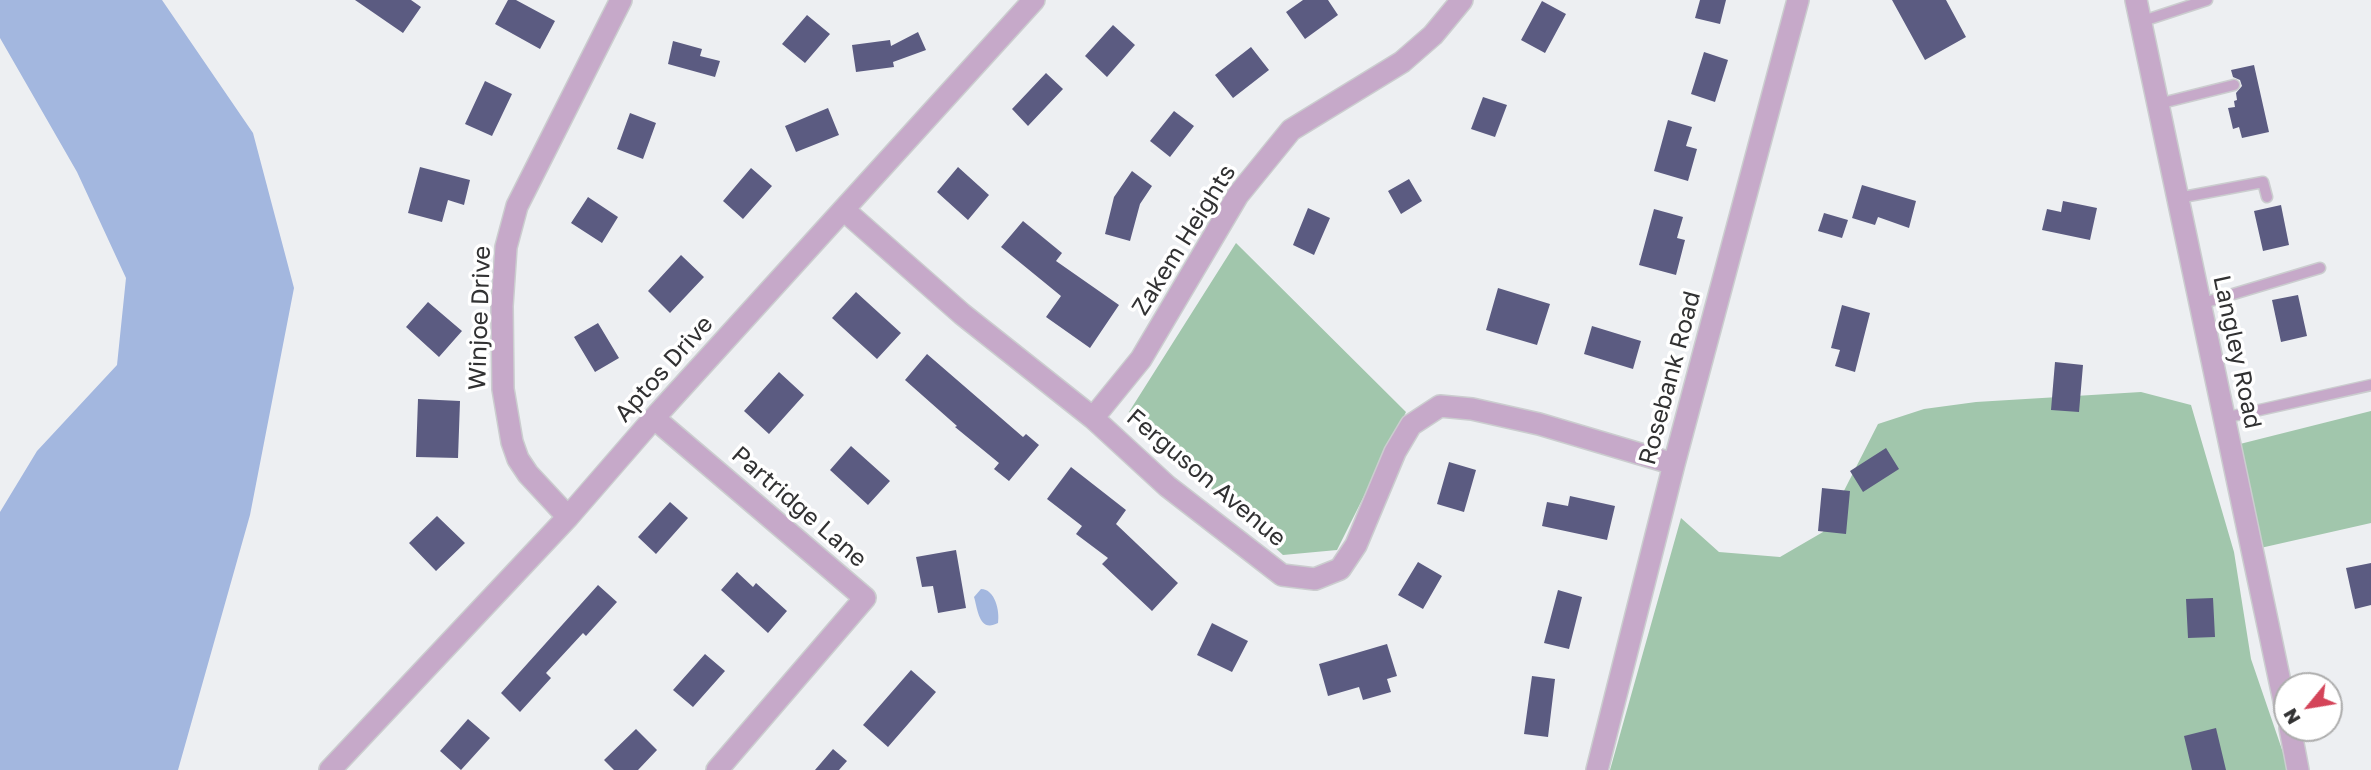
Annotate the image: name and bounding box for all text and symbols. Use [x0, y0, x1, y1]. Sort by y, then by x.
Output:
street label: Zakem Heights [1126, 159, 1242, 321]
street label: Winjoe Drive [463, 245, 497, 391]
street label: Langley Road [2207, 273, 2267, 431]
street label: Rosebank Road [1633, 288, 1707, 468]
street label: Aptos Drive [609, 310, 719, 428]
street label: Ferguson Avenue [1121, 403, 1291, 553]
street label: Partridge Lane [725, 440, 873, 574]
north arrow [2273, 672, 2343, 742]
text: N [2278, 705, 2305, 729]

